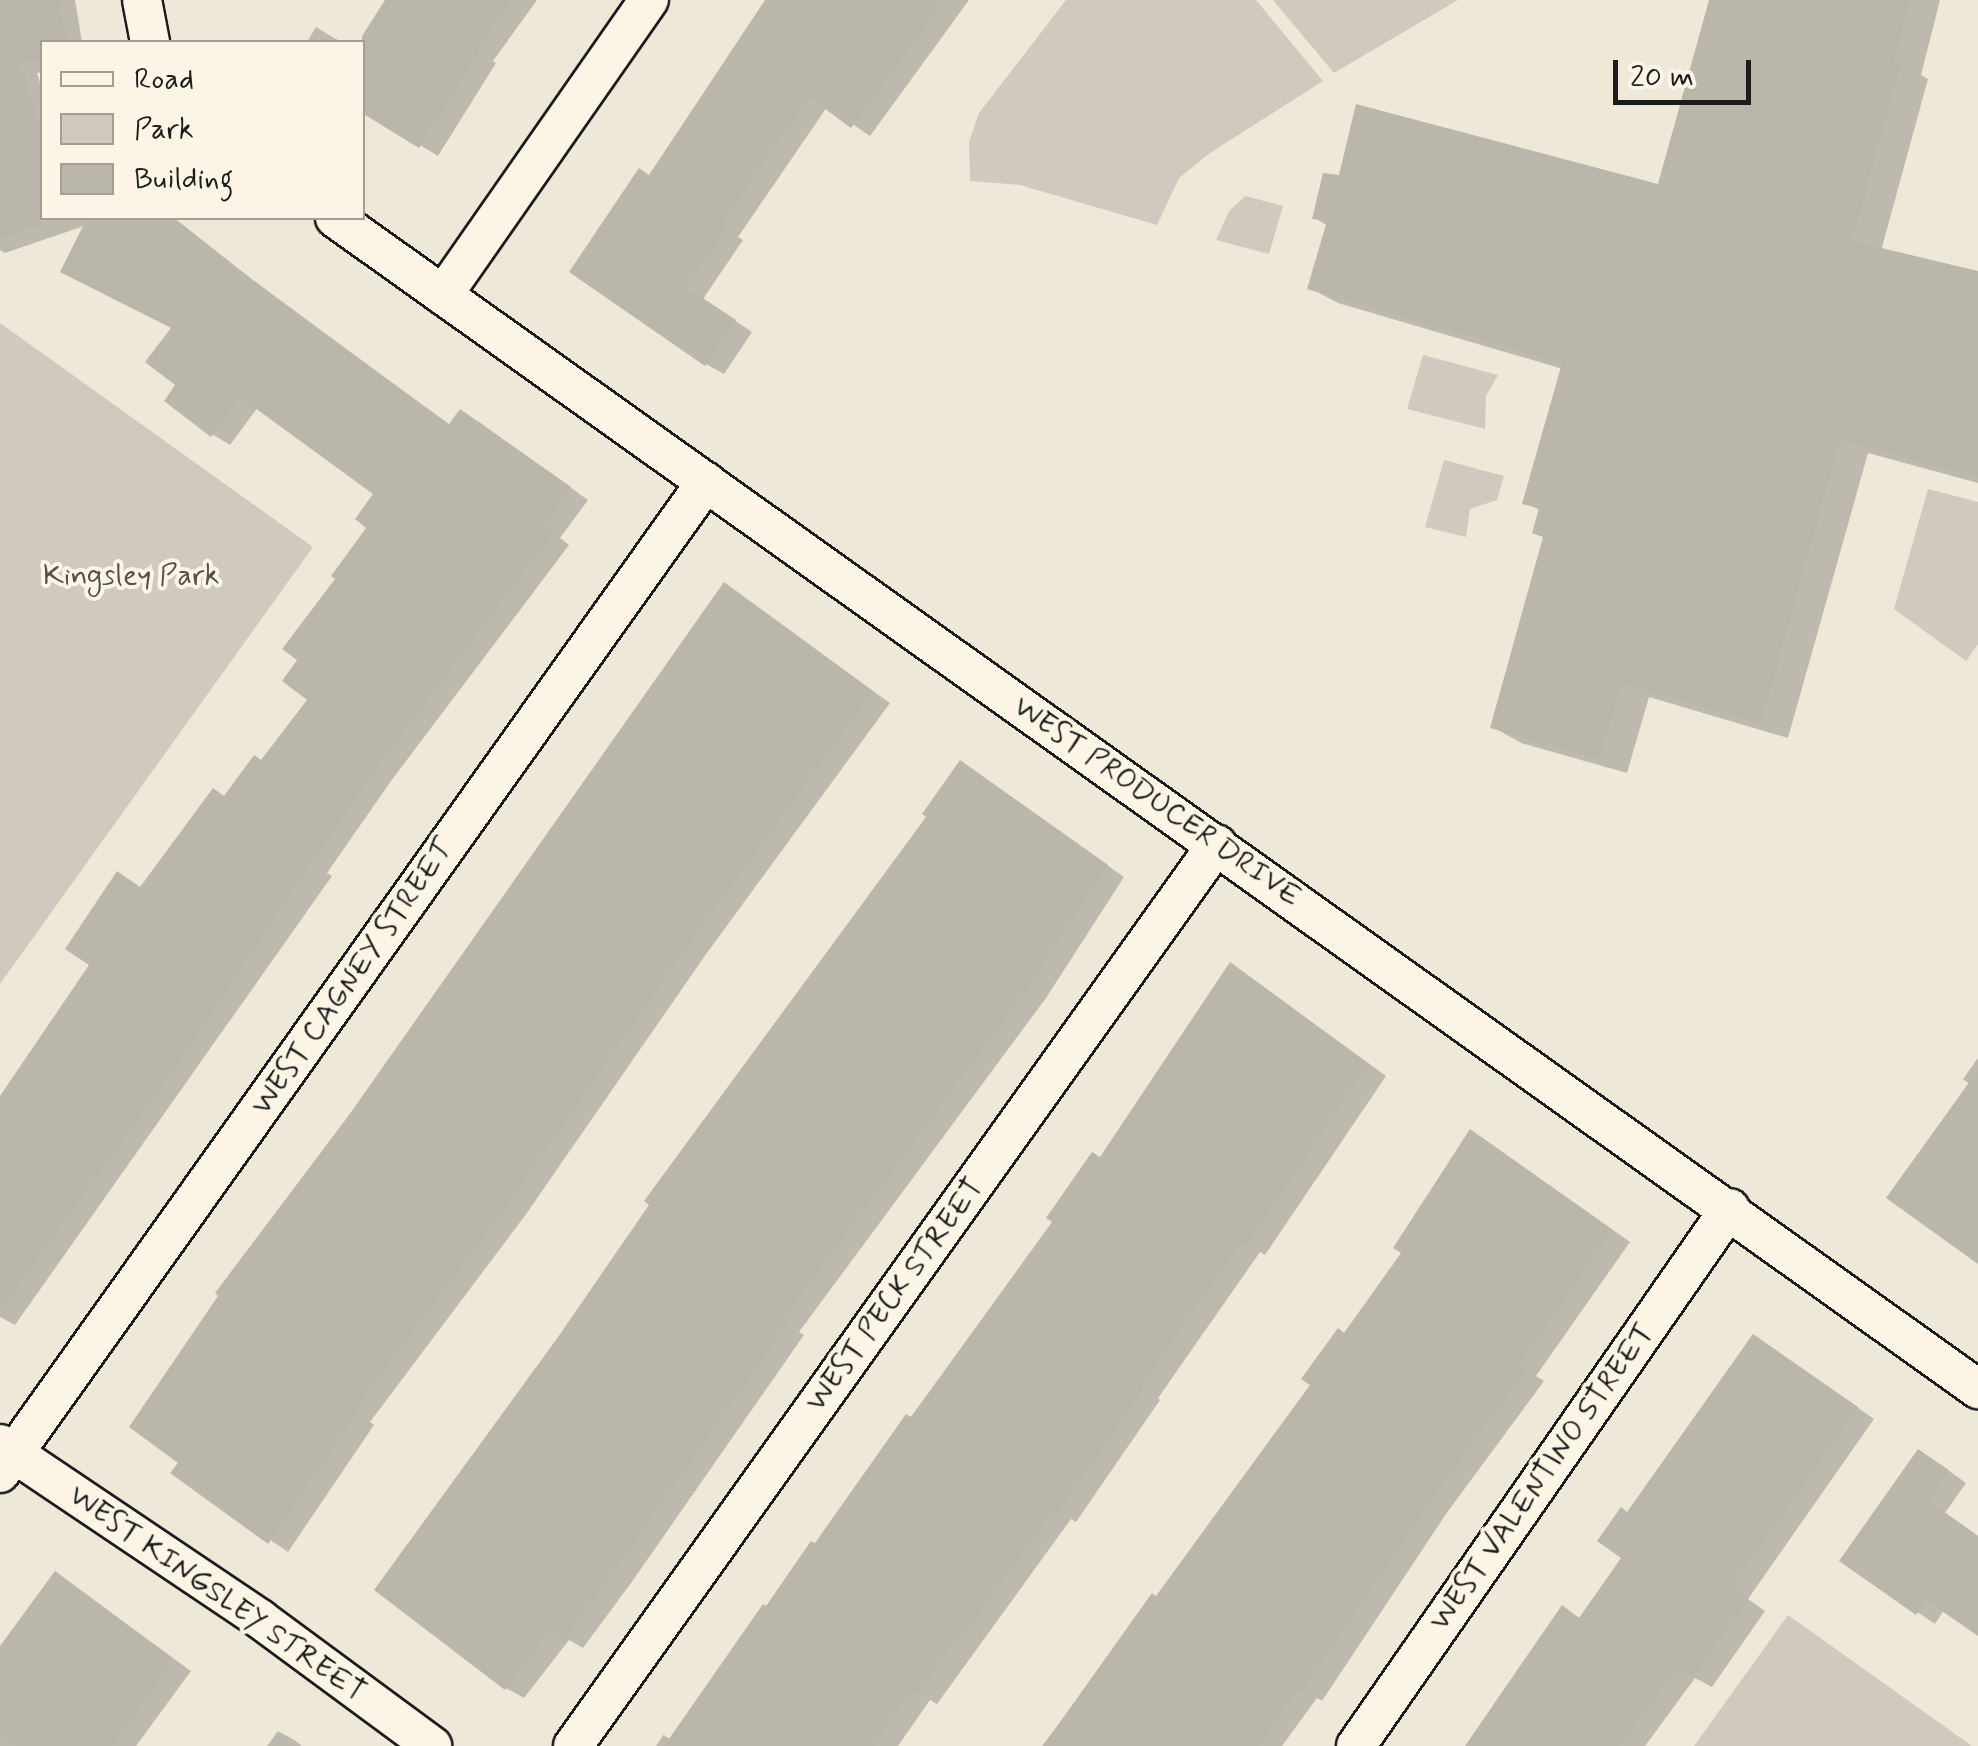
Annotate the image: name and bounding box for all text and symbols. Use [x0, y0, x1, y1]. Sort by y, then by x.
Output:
legend [40, 40, 365, 220]
scale bar [1618, 40, 1756, 102]
text: 20 m [1630, 58, 1694, 97]
text: Road [134, 60, 194, 99]
text: Park [134, 110, 194, 149]
text: Building [134, 160, 233, 199]
park label: Kingsley Park [43, 558, 219, 594]
street label: WEST PRODUCER DRIVE [1005, 688, 1309, 916]
street label: WEST CAGNEY STREET [244, 831, 462, 1123]
street label: WEST PECK STREET [798, 1171, 992, 1419]
street label: WEST VALENTINO STREET [1421, 1315, 1663, 1639]
street label: WEST KINGSLEY STREET [62, 1478, 372, 1710]

